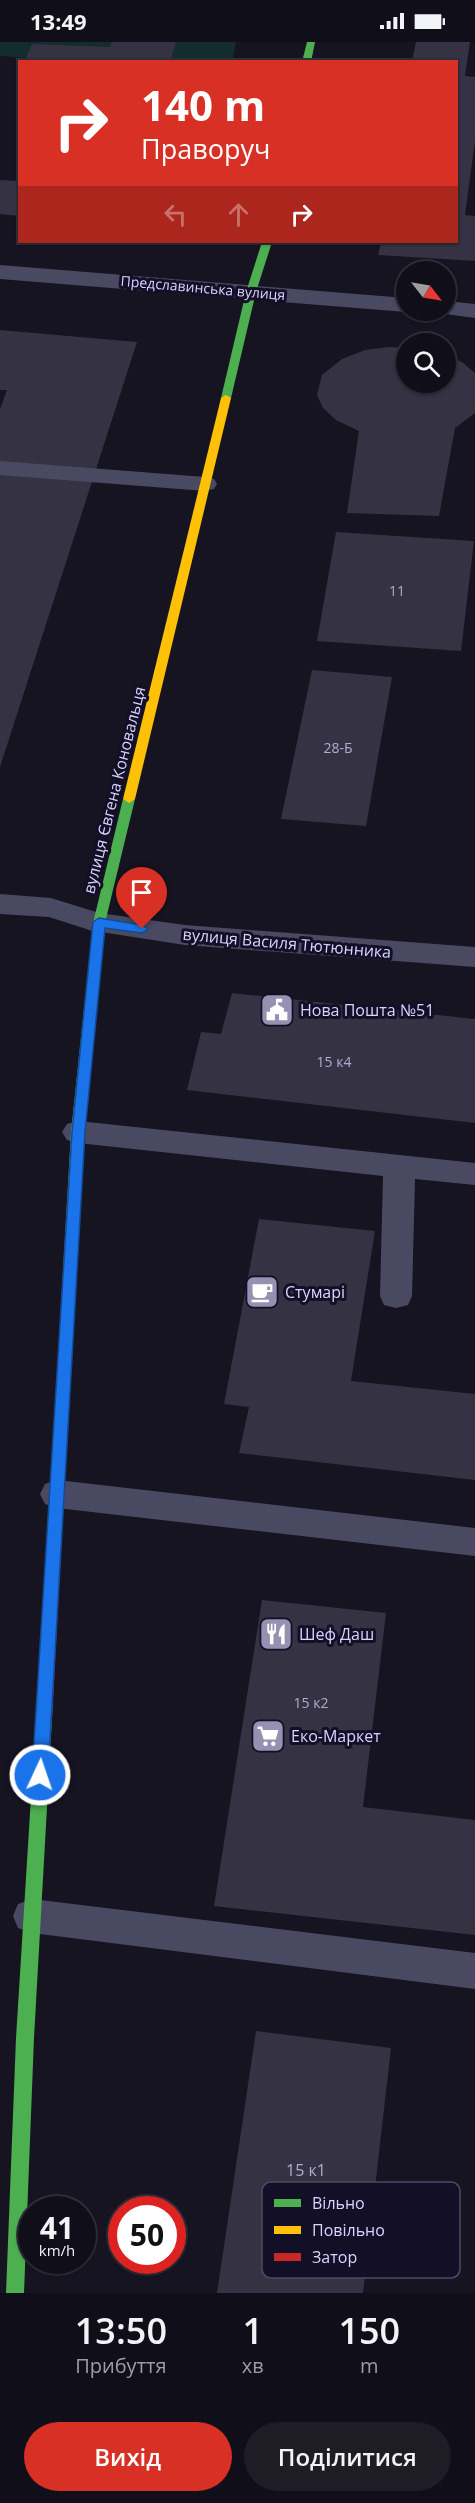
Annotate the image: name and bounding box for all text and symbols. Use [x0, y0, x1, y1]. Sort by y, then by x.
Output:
text: 13:49 [30, 6, 87, 36]
text: 140 m [141, 76, 265, 133]
icon: right [42, 84, 120, 162]
text: Праворуч [141, 130, 270, 167]
icon: left [159, 198, 192, 231]
icon: ahead [222, 198, 255, 231]
icon: right [285, 198, 318, 231]
north arrow [396, 261, 456, 321]
map controls [396, 261, 456, 393]
street label: Предславинська вулиця [120, 271, 286, 304]
button: search [396, 333, 456, 393]
house number: 11 [389, 581, 405, 600]
street label: вулиця Євгена Коновальця [78, 684, 150, 896]
house number: 28-Б [323, 738, 353, 757]
pin [116, 867, 167, 929]
icon: arrive [125, 876, 158, 909]
street label: вулиця Василя Тютюнника [182, 923, 392, 963]
public building icon: Нова Пошта №51 [259, 992, 295, 1028]
place label: Нова Пошта №51 [300, 999, 434, 1021]
house number: 15 к4 [317, 1052, 351, 1071]
cafe icon: Стумарі [244, 1274, 280, 1310]
place label: Стумарі [285, 1281, 345, 1303]
restaurant icon: Шеф Даш [258, 1616, 294, 1652]
place label: Шеф Даш [299, 1623, 374, 1645]
house number: 15 к2 [294, 1693, 328, 1712]
supermarket icon: Еко-Маркет [250, 1718, 286, 1754]
place label: Еко-Маркет [291, 1725, 381, 1747]
position arrow [8, 1743, 72, 1807]
house number: 15 к1 [286, 2159, 326, 2181]
legend [262, 2182, 460, 2278]
text: Вільно [312, 2192, 365, 2214]
speed limit sign: 50 [108, 2196, 186, 2274]
text: 41 [40, 2207, 74, 2248]
text: Повільно [312, 2219, 385, 2241]
text: km/h [39, 2240, 75, 2260]
text: Затор [312, 2246, 357, 2268]
text: 13:50 [75, 2306, 167, 2355]
text: 1 [242, 2306, 263, 2355]
text: 150 [338, 2306, 400, 2355]
text: Прибуття [75, 2352, 167, 2379]
text: хв [242, 2352, 264, 2379]
text: m [360, 2352, 379, 2379]
button: Вихід [24, 2422, 232, 2491]
button: Поділитися [244, 2422, 451, 2491]

